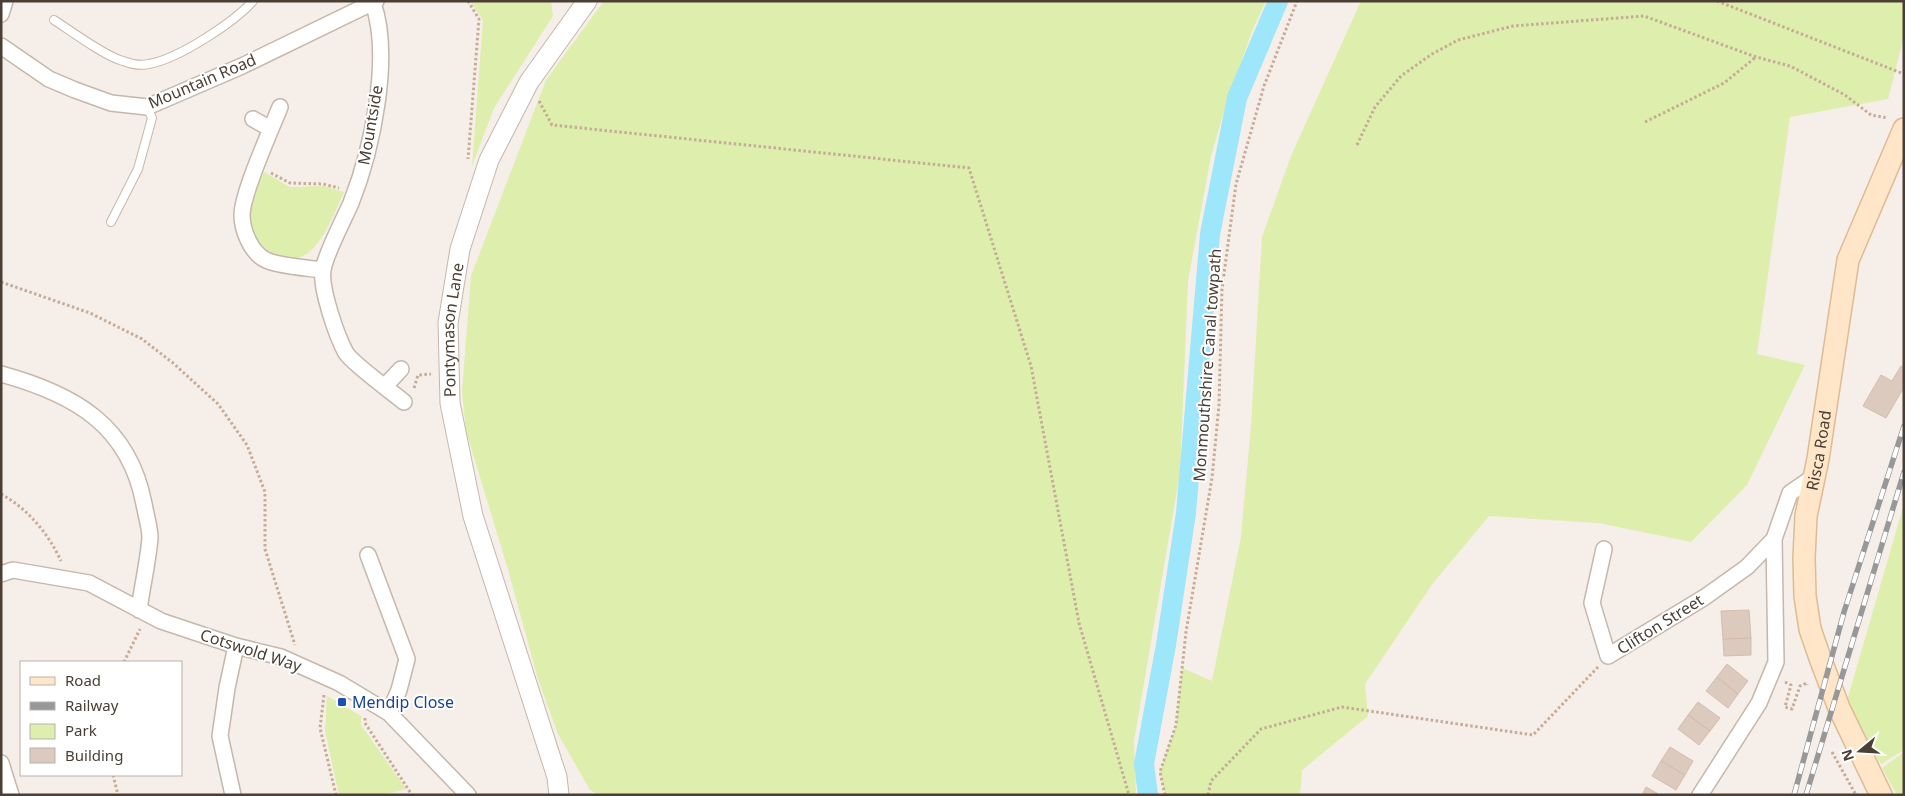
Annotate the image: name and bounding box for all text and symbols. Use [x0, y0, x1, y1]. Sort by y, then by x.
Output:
street label: Mountain Road [145, 48, 259, 114]
street label: Mountside [352, 83, 388, 167]
street label: Monmouthshire Canal towpath [1188, 248, 1226, 482]
street label: Pontymason Lane [437, 261, 469, 397]
street label: Risca Road [1801, 409, 1836, 493]
street label: Clifton Street [1613, 589, 1708, 659]
street label: Cotswold Way [198, 623, 305, 677]
legend [20, 661, 182, 776]
text: Road [65, 670, 101, 690]
place label: Mendip Close [352, 691, 454, 713]
text: Railway [65, 695, 119, 715]
marker: Mendip Close [336, 696, 348, 708]
text: Park [65, 720, 97, 740]
north arrow [1835, 726, 1885, 776]
text: Building [65, 745, 123, 765]
text: N [1836, 747, 1858, 764]

